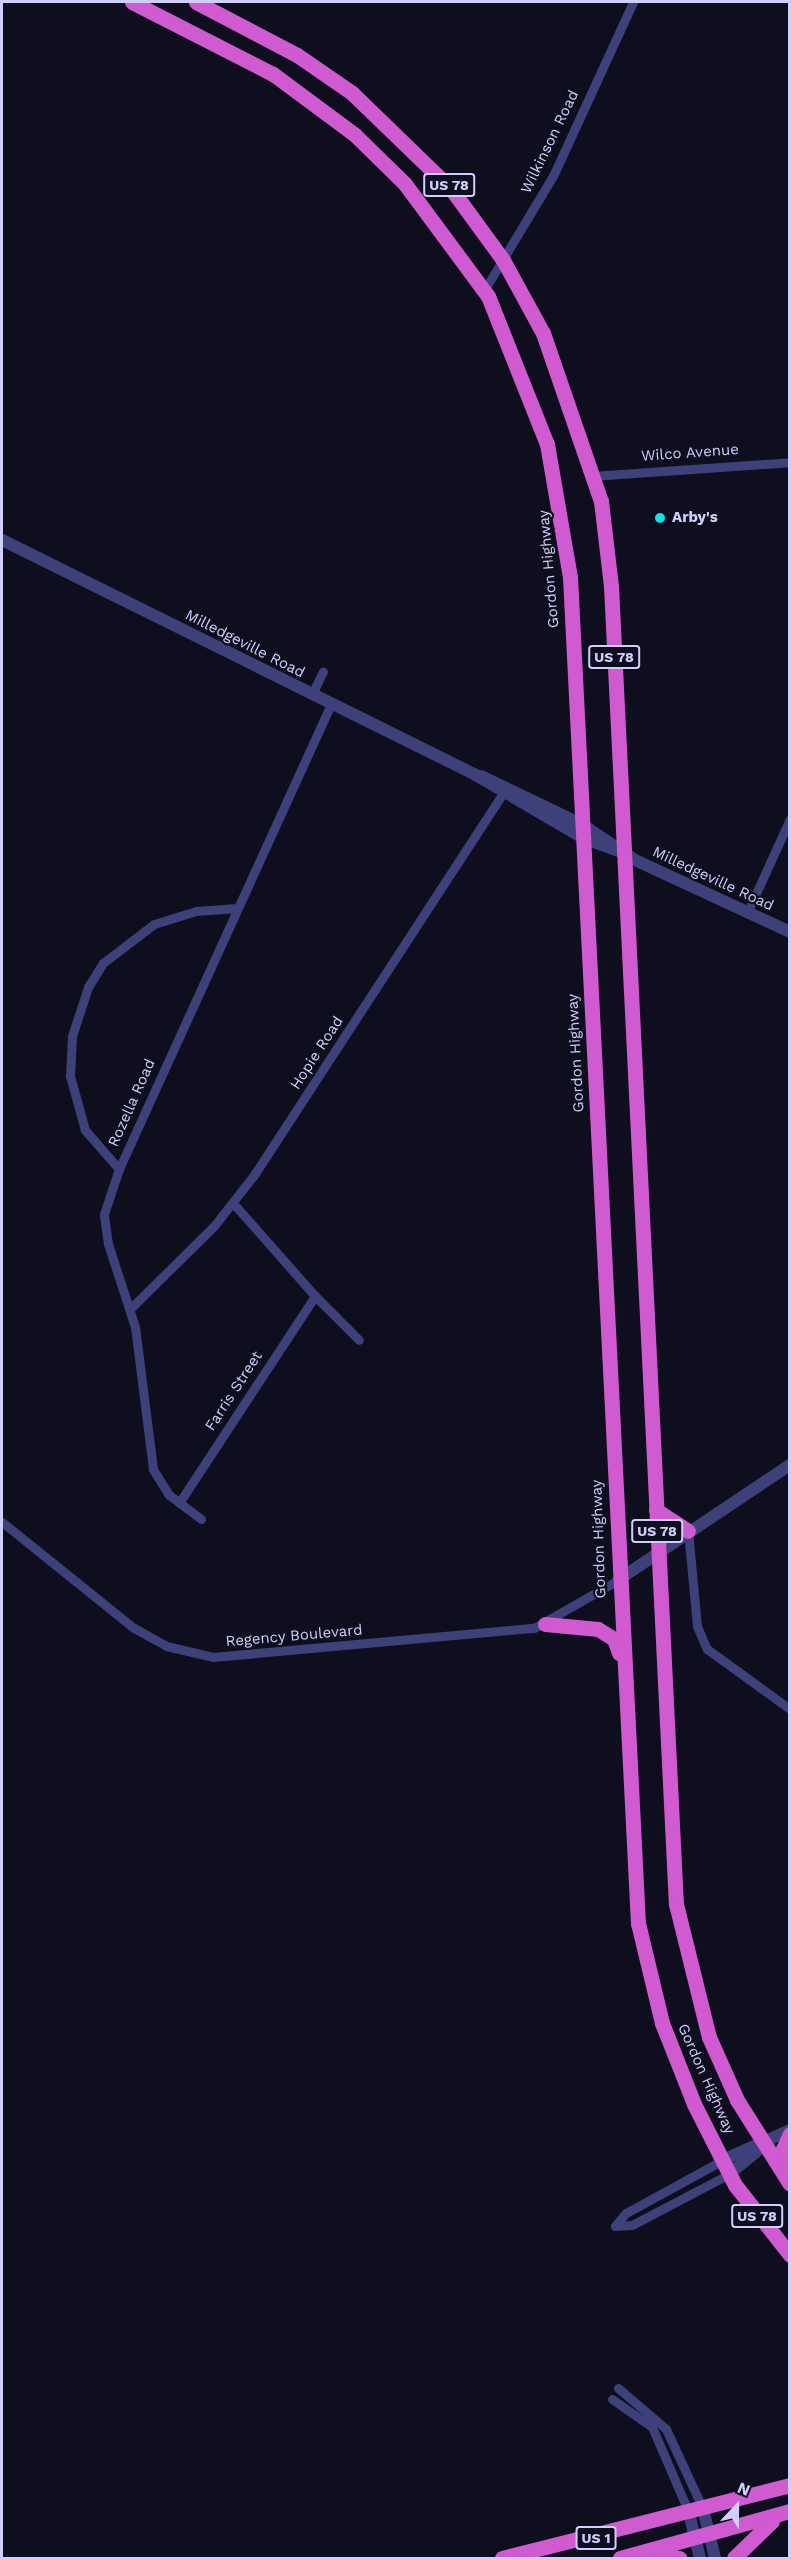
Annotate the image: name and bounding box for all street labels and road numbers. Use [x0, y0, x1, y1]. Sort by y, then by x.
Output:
street label: Wilkinson Road [517, 87, 583, 197]
road number: US 78 [422, 174, 476, 196]
street label: Wilco Avenue [640, 441, 740, 465]
street label: Gordon Highway [535, 509, 563, 629]
street label: Milledgeville Road [182, 606, 308, 682]
road number: US 78 [587, 646, 641, 668]
street label: Milledgeville Road [649, 843, 777, 915]
street label: Gordon Highway [564, 993, 588, 1113]
street label: Hopie Road [287, 1013, 347, 1093]
street label: Rozella Road [105, 1056, 159, 1150]
street label: Farris Street [202, 1348, 266, 1434]
street label: Gordon Highway [588, 1479, 610, 1599]
road number: US 78 [630, 1520, 684, 1542]
street label: Regency Boulevard [225, 1621, 363, 1651]
street label: Gordon Highway [674, 2021, 738, 2137]
road number: US 78 [730, 2205, 784, 2227]
road number: US 1 [575, 2527, 617, 2549]

